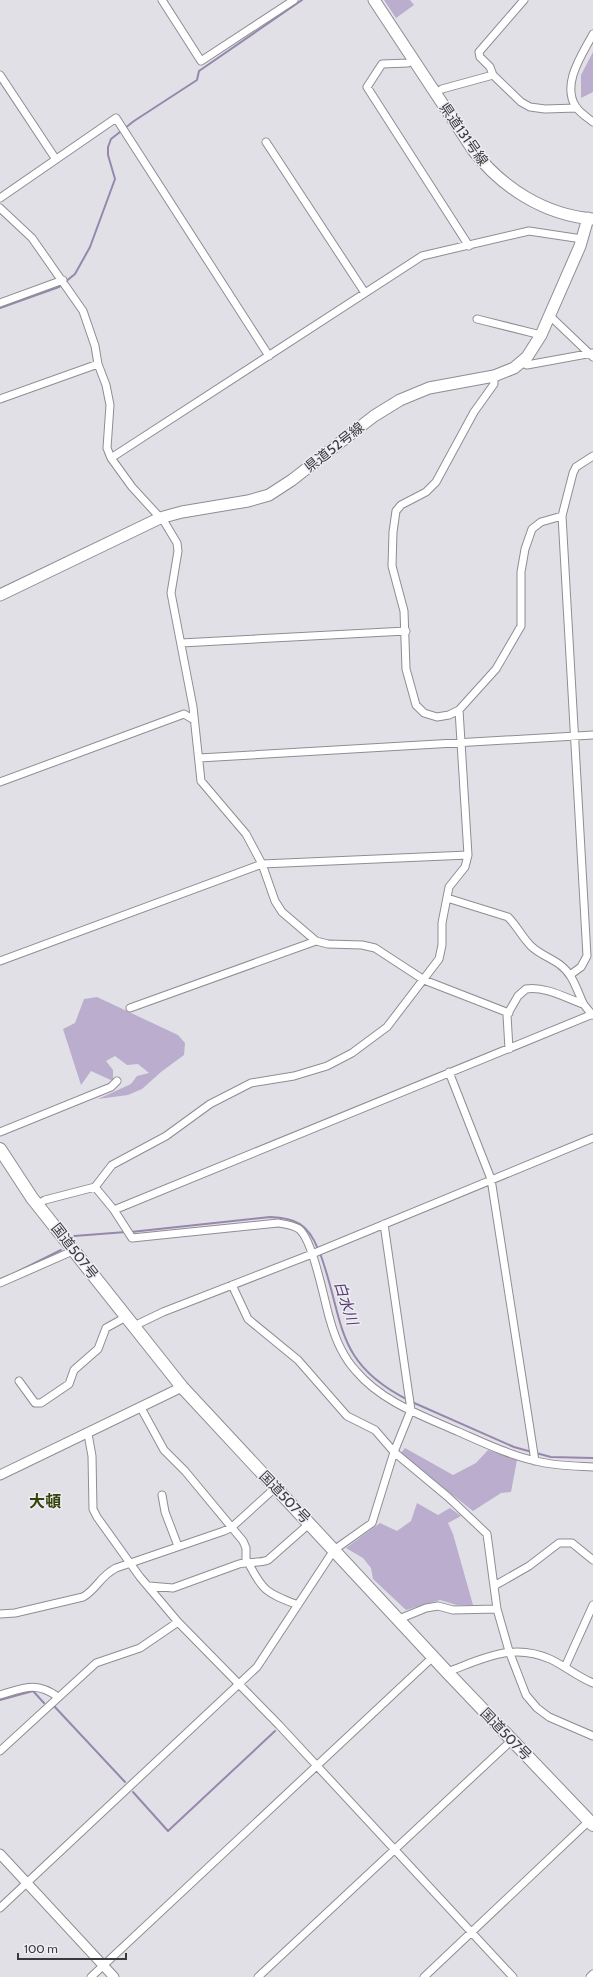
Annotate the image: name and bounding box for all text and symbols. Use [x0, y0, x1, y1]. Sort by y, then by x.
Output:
street label: 県道131号線 [436, 99, 492, 169]
street label: 県道52号線 [301, 418, 367, 476]
street label: 国道507号 [48, 1219, 102, 1283]
water label: 白水川 [330, 1279, 362, 1329]
street label: 国道507号 [256, 1467, 314, 1527]
district label: 大頓 [29, 1492, 61, 1511]
street label: 国道507号 [477, 1704, 535, 1764]
scale bar [18, 1935, 126, 1961]
text: 100 m [24, 1941, 58, 1956]

